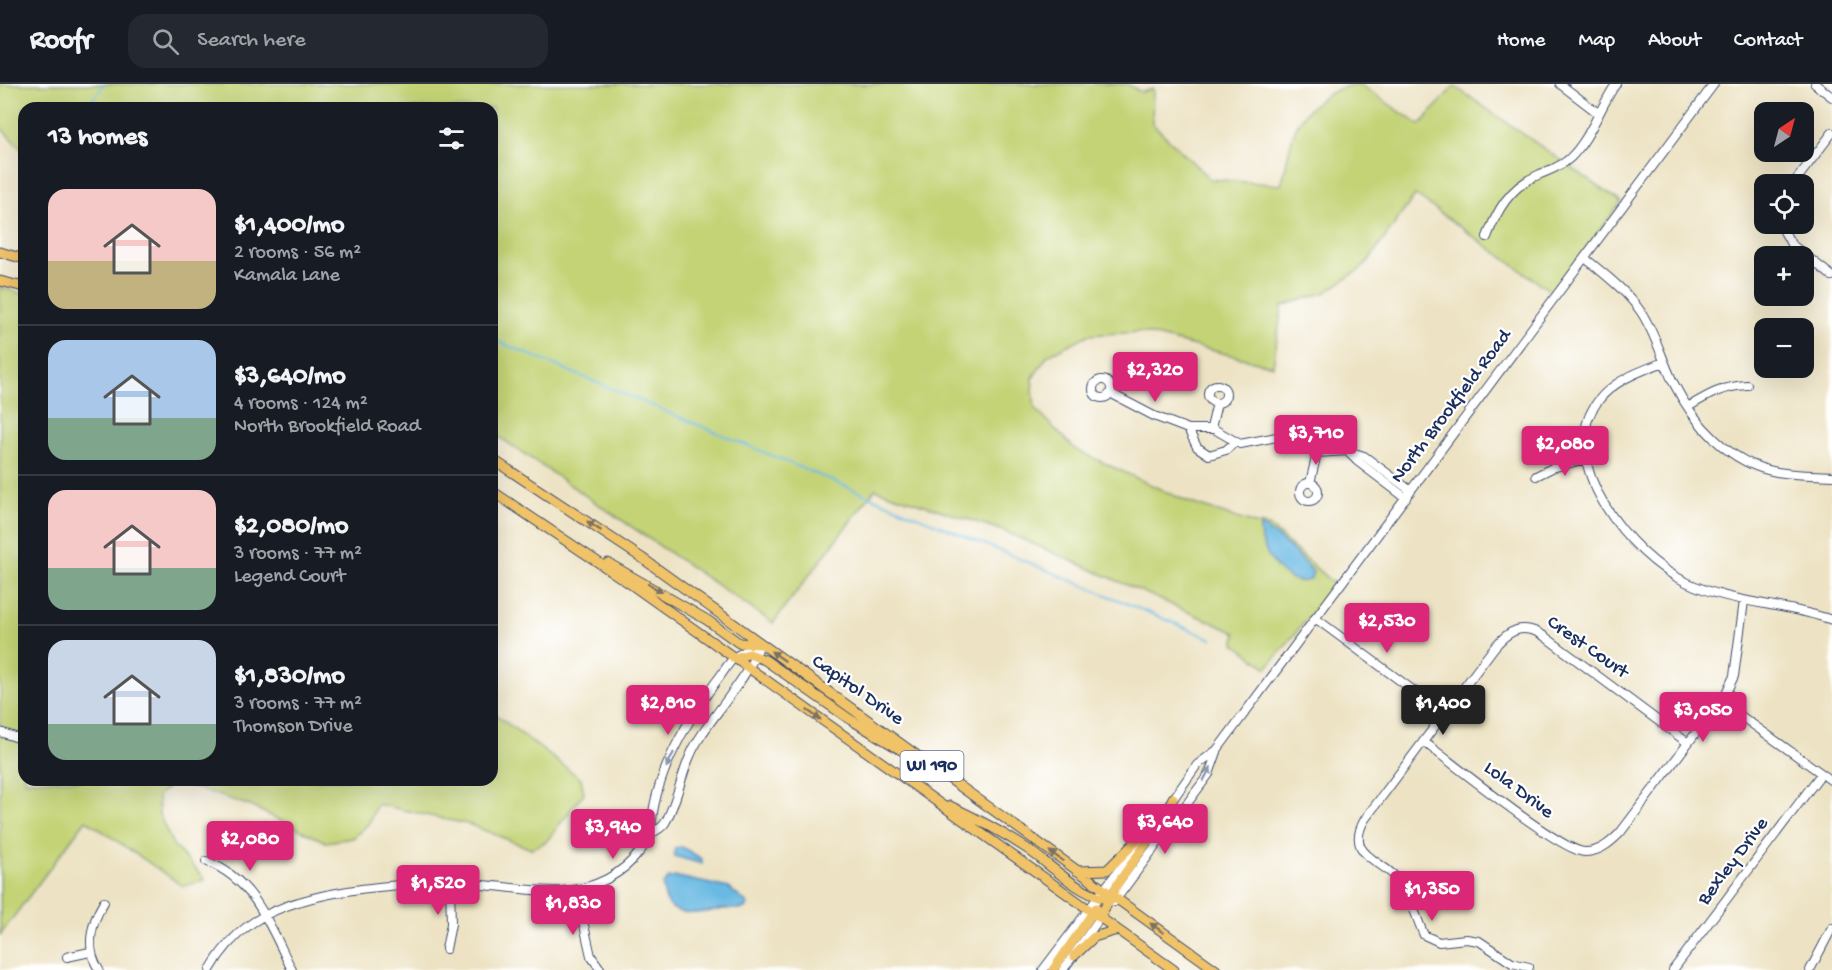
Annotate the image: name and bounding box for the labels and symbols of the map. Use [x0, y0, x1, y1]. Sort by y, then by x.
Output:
north arrow [1754, 102, 1814, 162]
street label: North Brookfield Road [1387, 324, 1519, 488]
pin: $2,320 [1106, 352, 1204, 403]
pin: $3,710 [1267, 415, 1365, 466]
pin: $2,080 [1516, 426, 1614, 477]
one-way arrow [586, 521, 602, 532]
one-way arrow [647, 583, 663, 594]
pin: $2,530 [1338, 603, 1436, 654]
street label: Crest Court [1542, 612, 1634, 686]
one-way arrow [771, 650, 787, 662]
street label: Capitol Drive [806, 651, 908, 732]
pin: $2,810 [619, 685, 717, 736]
pin: $1,400 [1394, 685, 1492, 736]
pin: $3,050 [1654, 692, 1752, 743]
one-way arrow [806, 709, 822, 721]
road number: WI 190 [900, 751, 964, 781]
one-way arrow [665, 752, 674, 769]
street label: Lola Drive [1479, 757, 1558, 825]
one-way arrow [1202, 765, 1212, 782]
pin: $3,640 [1116, 804, 1214, 855]
pin: $3,940 [564, 809, 662, 860]
street label: Bexley Drive [1693, 813, 1775, 911]
pin: $2,080 [201, 821, 299, 872]
one-way arrow [1048, 850, 1064, 862]
pin: $1,520 [389, 865, 487, 916]
pin: $1,350 [1383, 871, 1481, 922]
pin: $1,830 [524, 885, 622, 936]
one-way arrow [1149, 922, 1165, 934]

